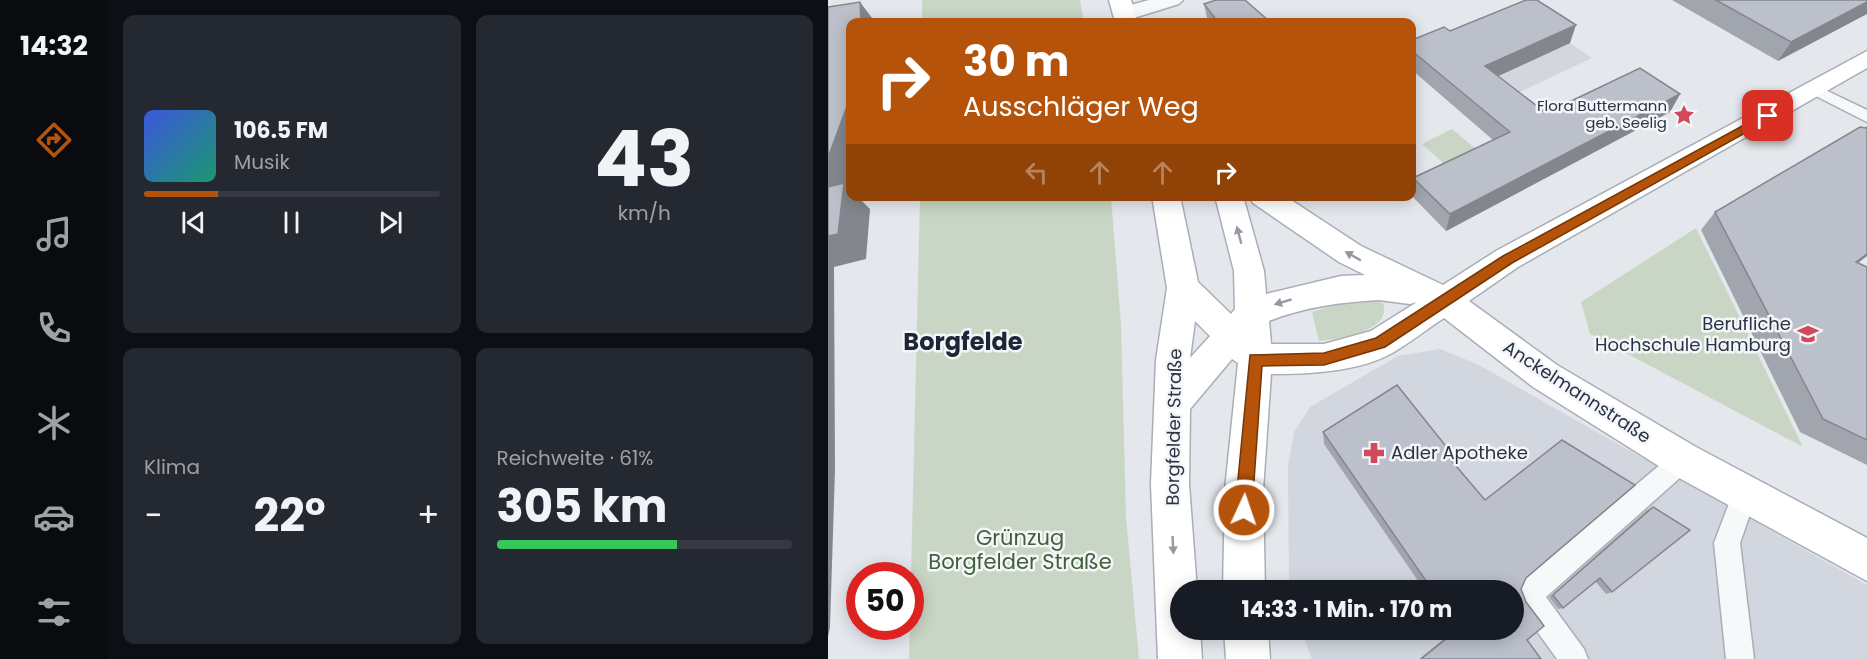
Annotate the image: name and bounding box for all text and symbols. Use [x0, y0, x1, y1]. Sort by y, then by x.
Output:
text: 14:32 [20, 27, 88, 64]
text: 30 m [963, 32, 1069, 91]
icon: right [864, 42, 942, 120]
text: Ausschläger Weg [963, 88, 1199, 125]
pin [1742, 90, 1793, 141]
place label: Flora Buttermann geb. Seelig [1537, 95, 1667, 133]
icon: arrive [1751, 99, 1784, 132]
place icon: Flora Buttermann geb. Seelig [1672, 103, 1696, 127]
text: 43 [594, 104, 694, 213]
text: 106.5 FM [234, 115, 328, 146]
icon: directions [33, 119, 75, 161]
text: Musik [234, 148, 290, 176]
icon: left [1020, 156, 1053, 189]
icon: ahead [1083, 156, 1116, 189]
icon: ahead [1146, 156, 1179, 189]
icon: right [1209, 156, 1242, 189]
text: km/h [618, 199, 671, 227]
icon: previous [177, 206, 210, 239]
icon: pause [275, 206, 308, 239]
icon: next [374, 206, 407, 239]
icon: music [33, 213, 75, 255]
one-way arrow [1234, 226, 1244, 245]
one-way arrow [1345, 250, 1361, 261]
one-way arrow [1274, 298, 1292, 307]
icon: phone [33, 307, 75, 349]
place label: Berufliche Hochschule Hamburg [1595, 311, 1791, 357]
school or university icon: Berufliche Hochschule Hamburg [1796, 322, 1820, 346]
district label: Borgfelde [903, 325, 1023, 358]
street label: Anckelmannstraße [1499, 334, 1656, 449]
street label: Borgfelder Straße [1160, 348, 1187, 506]
icon: climate [33, 402, 75, 444]
place label: Adler Apotheke [1391, 440, 1528, 465]
pharmacy icon: Adler Apotheke [1362, 441, 1386, 465]
text: Reichweite · 61% [497, 444, 654, 472]
text: Klima [144, 453, 200, 481]
text: 305 km [497, 475, 667, 538]
position arrow [1212, 478, 1276, 542]
text: 22° [253, 484, 326, 547]
text: − [144, 492, 162, 539]
text: + [417, 492, 440, 539]
icon: car [33, 496, 75, 538]
park label: Grünzug Borgfelder Straße [928, 523, 1112, 576]
one-way arrow [1169, 536, 1178, 555]
speed limit sign: 50 [846, 562, 924, 640]
icon: filters [33, 591, 75, 633]
text: 14:33 · 1 Min. · 170 m [1242, 594, 1452, 625]

